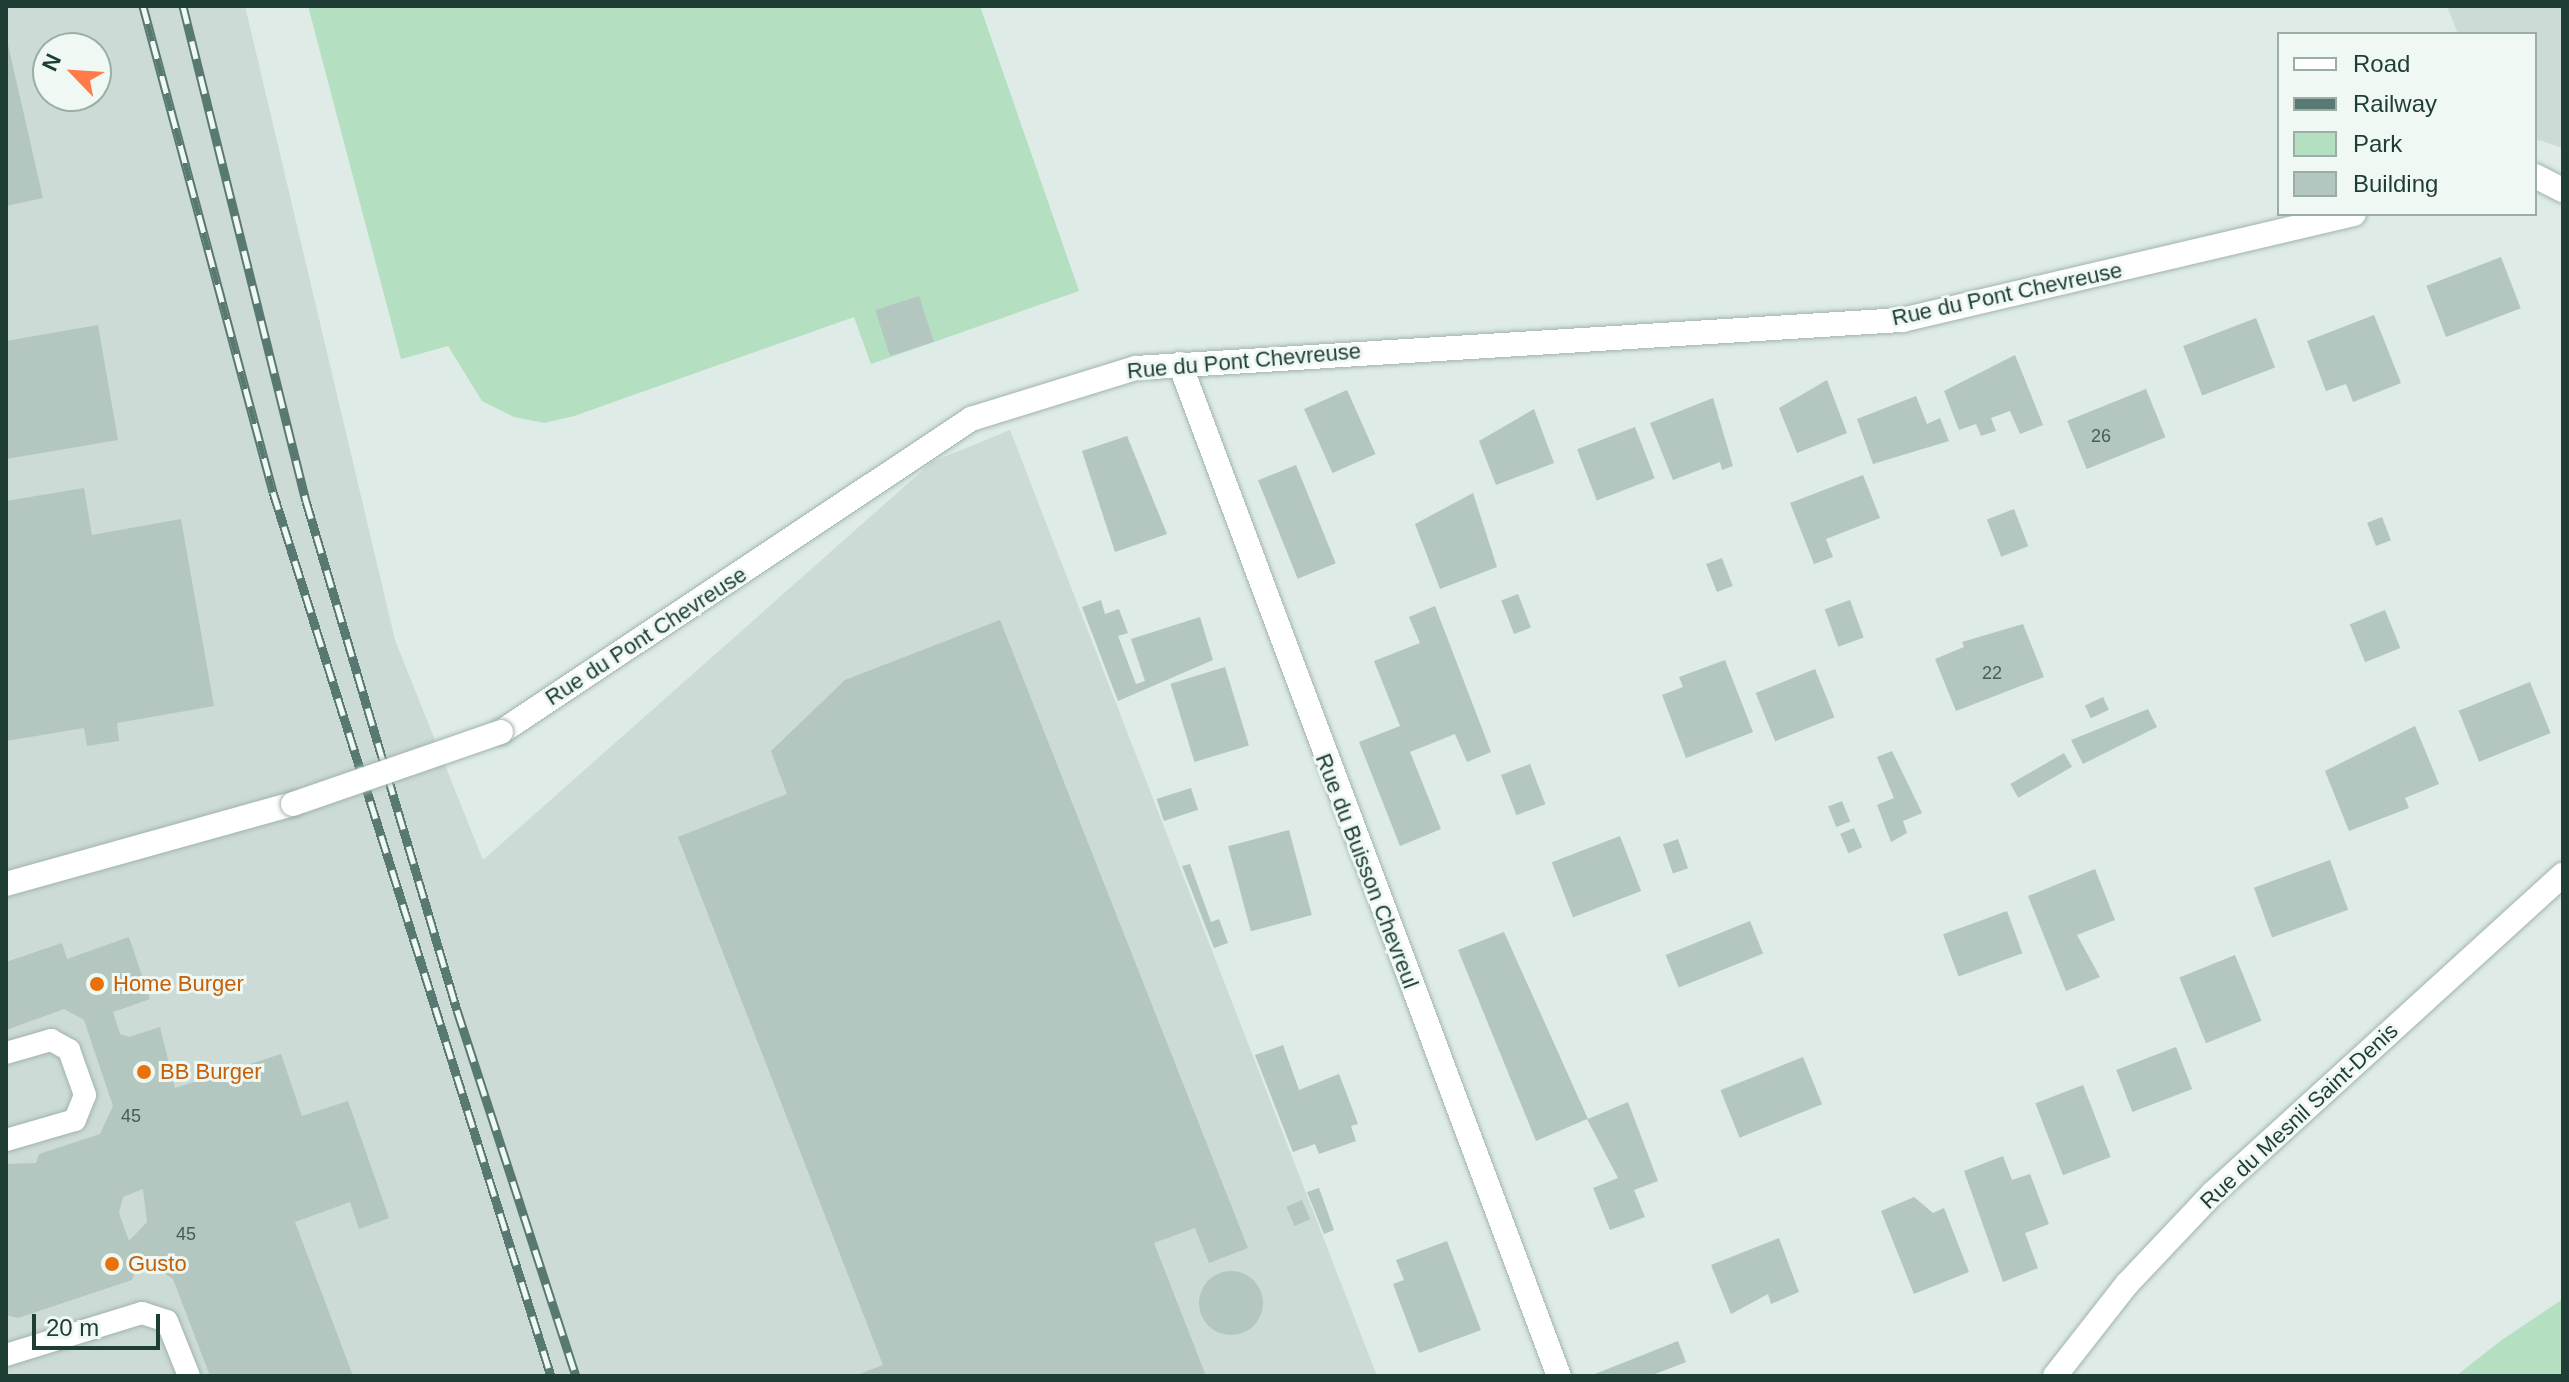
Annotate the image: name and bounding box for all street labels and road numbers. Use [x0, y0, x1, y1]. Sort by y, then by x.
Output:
street label: Rue du Pont Chevreuse [1889, 257, 2125, 331]
street label: Rue du Pont Chevreuse [1126, 338, 1362, 384]
street label: Rue du Pont Chevreuse [540, 561, 752, 711]
street label: Rue du Buisson Chevreul [1310, 750, 1424, 992]
street label: Rue du Mesnil Saint-Denis [2195, 1018, 2403, 1214]

